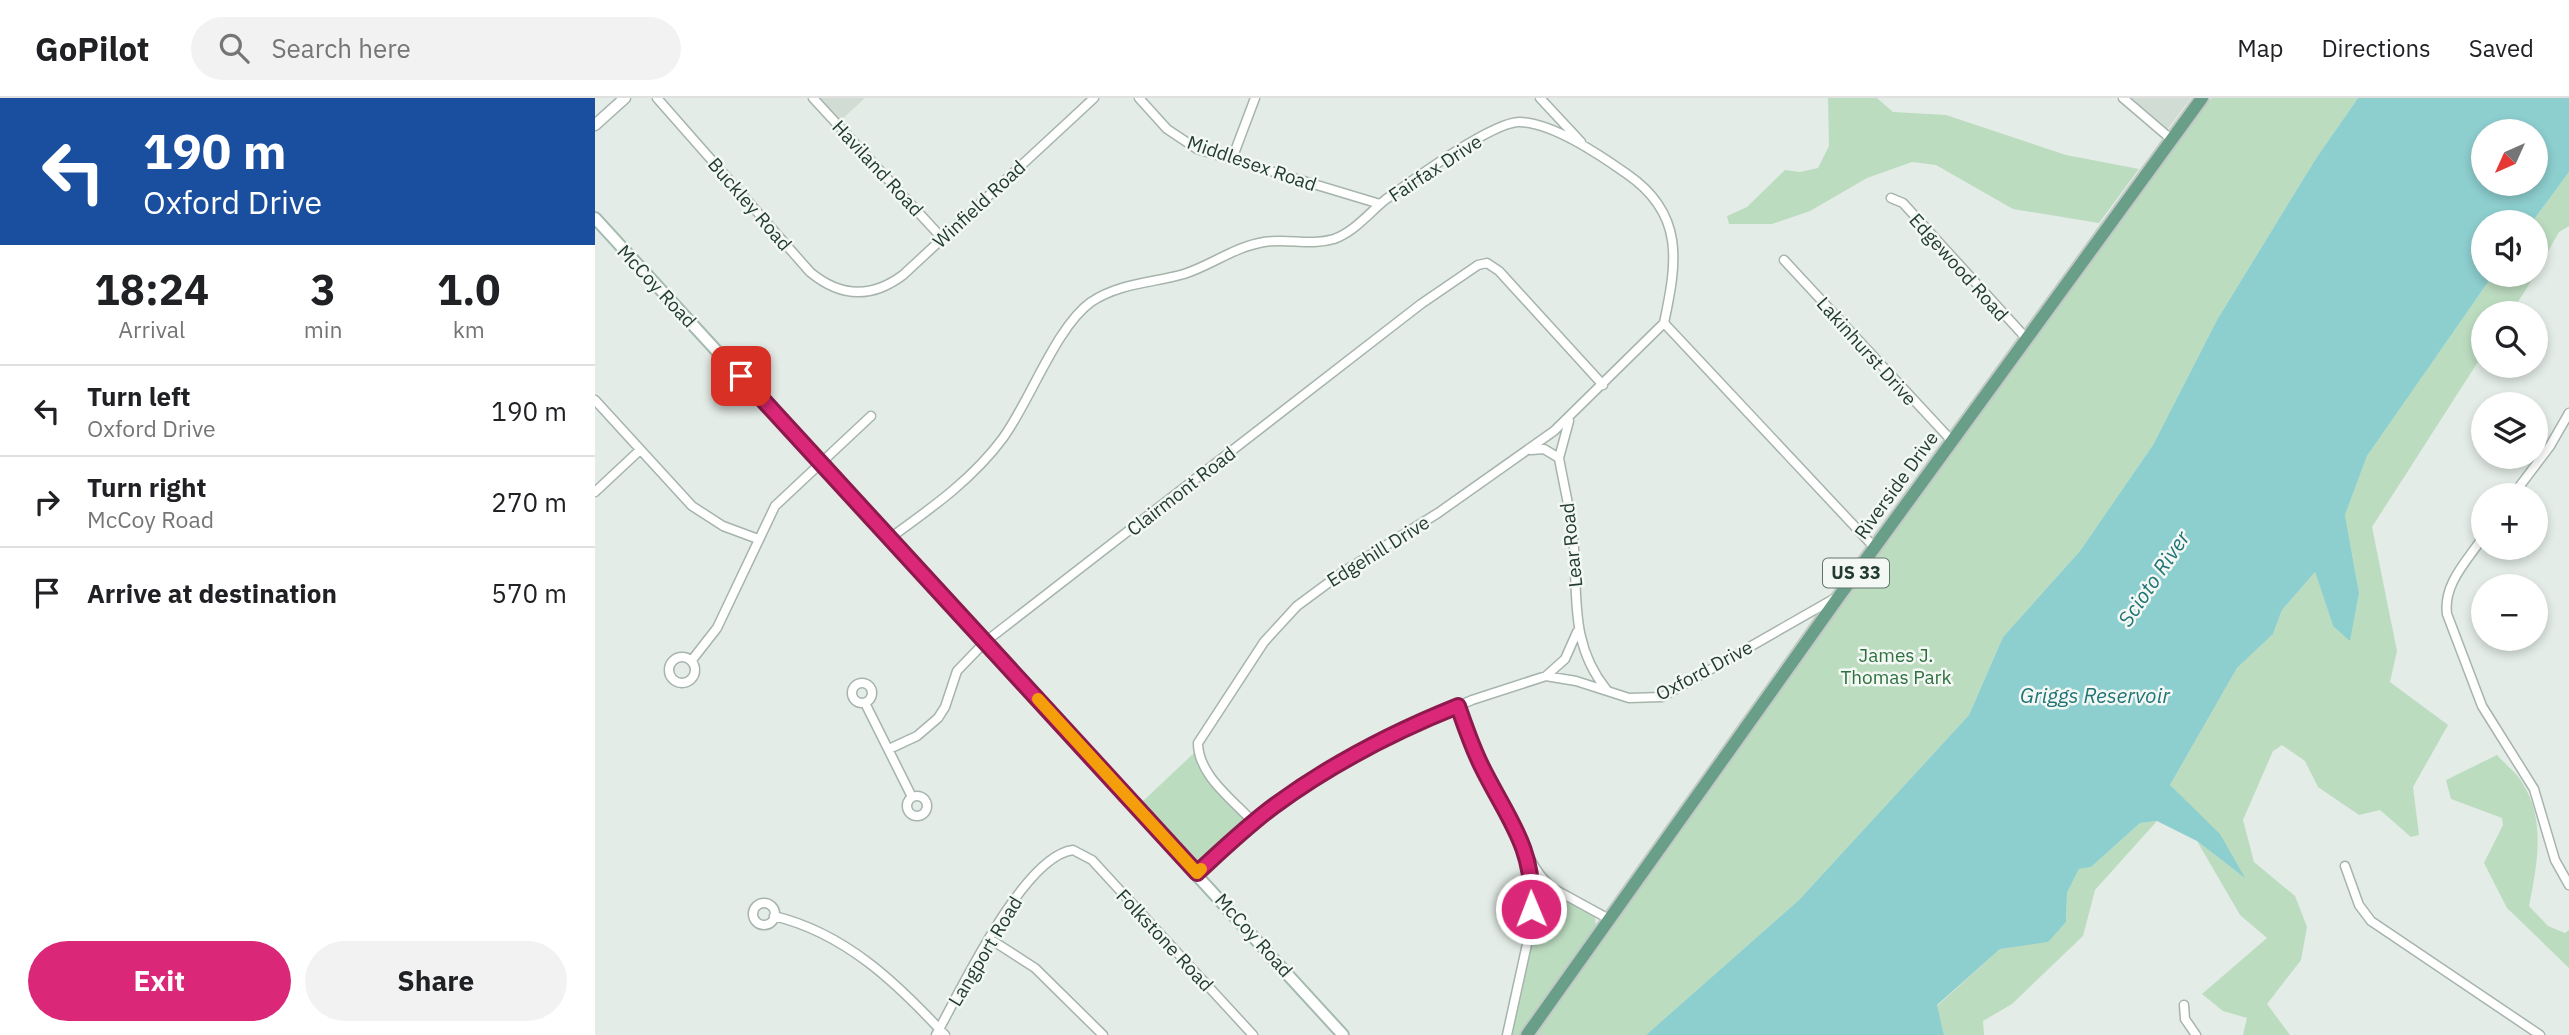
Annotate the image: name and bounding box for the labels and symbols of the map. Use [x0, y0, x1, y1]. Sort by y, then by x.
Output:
street label: Haviland Road [827, 115, 929, 221]
north arrow [2471, 119, 2548, 196]
street label: Fairfax Drive [1384, 129, 1486, 207]
street label: Middlesex Road [1184, 130, 1320, 196]
street label: Buckley Road [703, 152, 797, 256]
street label: Winfield Road [928, 155, 1030, 253]
street label: Edgewood Road [1904, 208, 2014, 326]
street label: McCoy Road [612, 239, 702, 333]
street label: Lakinhurst Drive [1812, 292, 1922, 410]
pin [711, 346, 771, 406]
street label: Riverside Drive [1849, 426, 1943, 544]
street label: Clairmont Road [1122, 441, 1240, 541]
street label: Lear Road [1555, 501, 1587, 589]
street label: Edgehill Drive [1322, 510, 1434, 592]
water label: Scioto River [2111, 524, 2196, 632]
road number: US 33 [1823, 559, 1889, 588]
street label: Oxford Drive [1651, 634, 1757, 706]
park label: James J. Thomas Park [1840, 643, 1952, 689]
water label: Griggs Reservoir [2020, 681, 2171, 709]
position arrow [1494, 872, 1568, 946]
street label: Folkstone Road [1111, 884, 1219, 996]
street label: McCoy Road [1210, 888, 1298, 982]
street label: Langport Road [943, 892, 1027, 1010]

